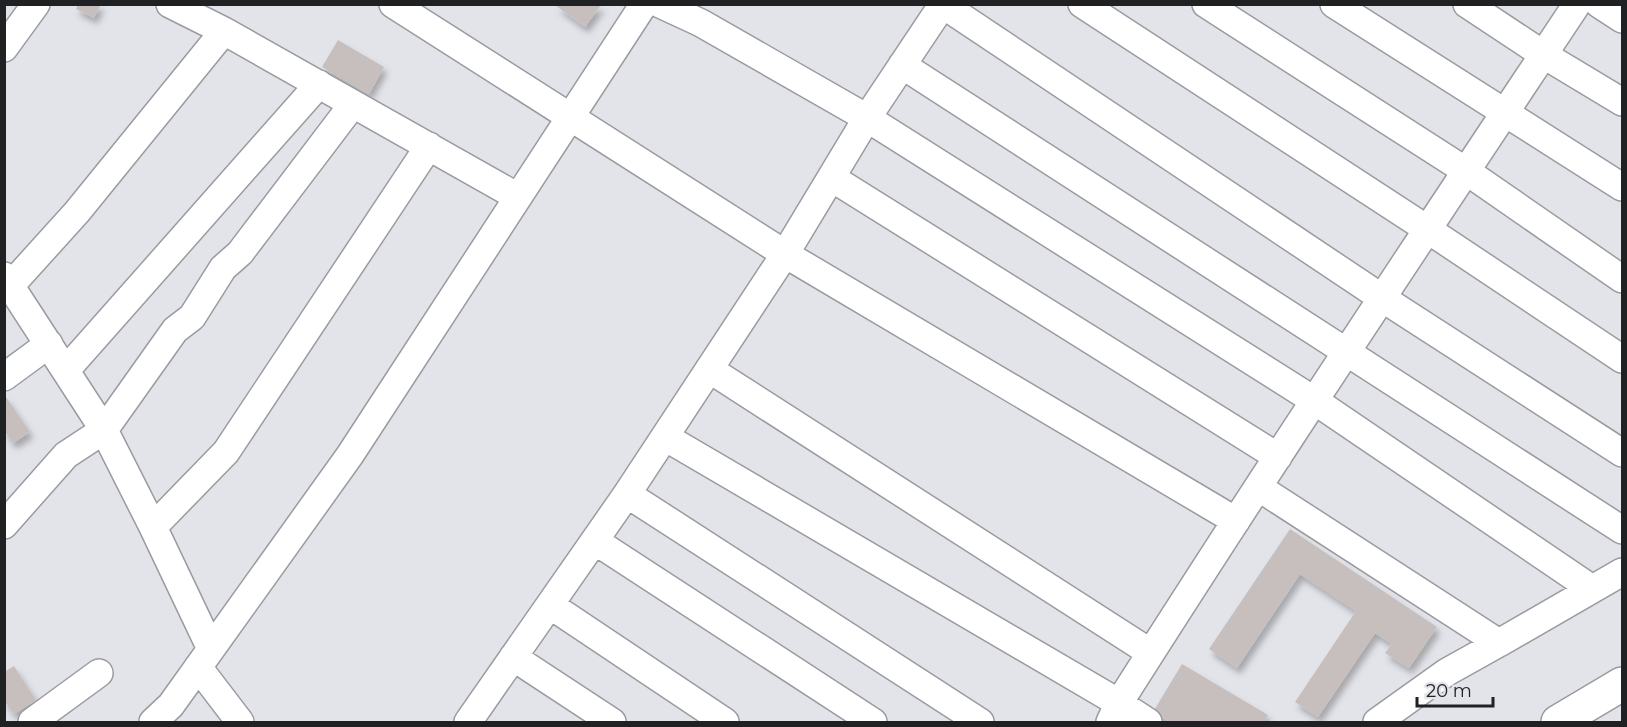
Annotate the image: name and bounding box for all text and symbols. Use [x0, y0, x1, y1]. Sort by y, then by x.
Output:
scale bar [1417, 670, 1494, 708]
text: 20 m [1426, 680, 1472, 702]

